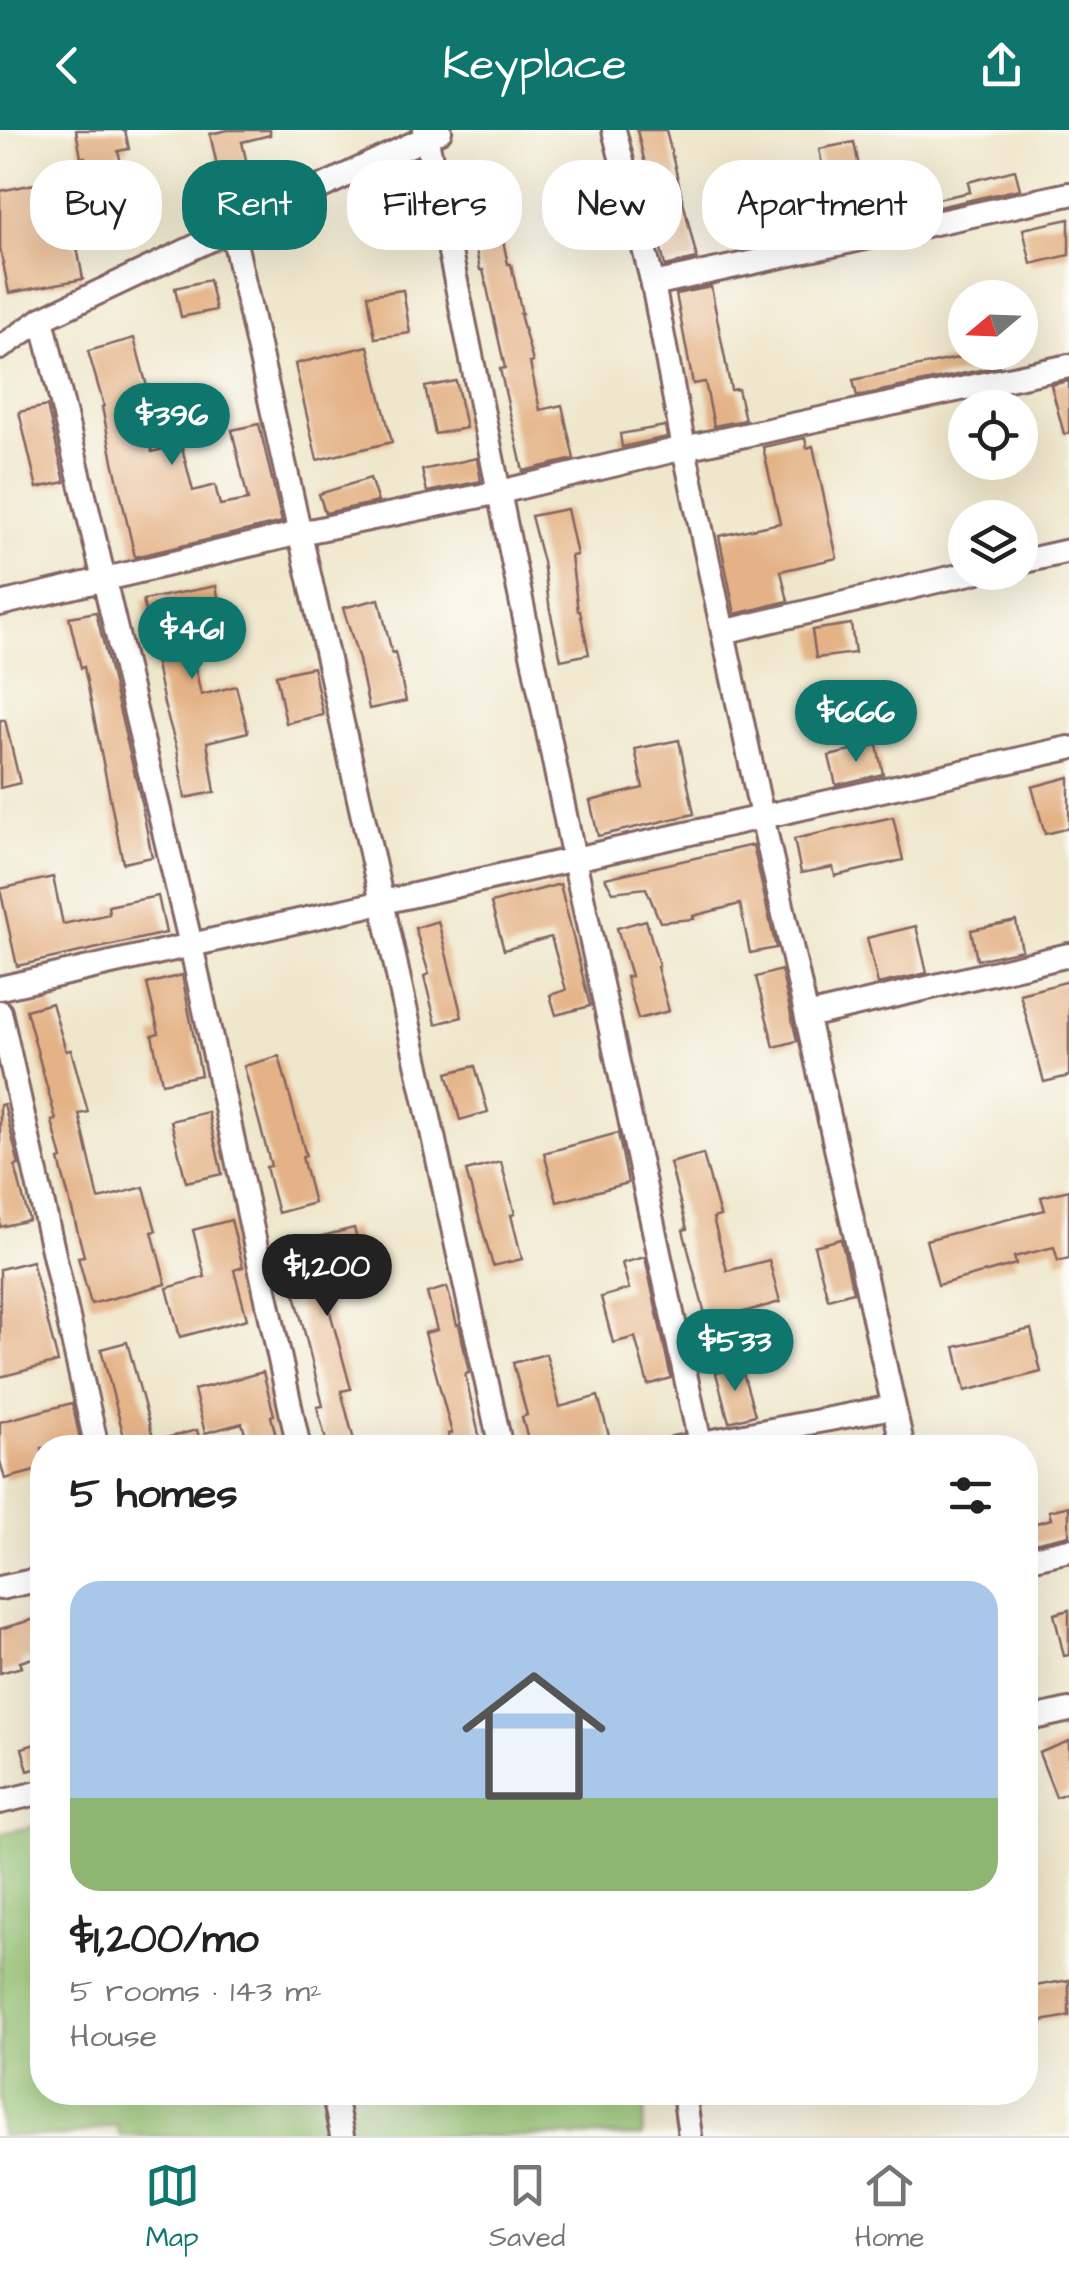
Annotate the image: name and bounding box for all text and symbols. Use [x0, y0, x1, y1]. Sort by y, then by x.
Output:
text: Keyplace [442, 34, 627, 96]
icon: back [40, 38, 95, 93]
icon: share [974, 38, 1029, 93]
chip: Buy [30, 160, 162, 250]
chip: Rent [182, 160, 327, 250]
chip: Filters [347, 160, 522, 250]
chip: New [542, 160, 682, 250]
chip: Apartment [702, 160, 943, 250]
north arrow [948, 280, 1038, 370]
map controls [948, 280, 1038, 590]
pin: $396 [113, 383, 231, 468]
button: locate [948, 390, 1038, 480]
text: $396 [136, 393, 208, 438]
button: layers [948, 500, 1038, 590]
pin: $461 [133, 597, 251, 682]
text: $461 [160, 607, 224, 652]
pin: $666 [797, 680, 915, 765]
text: $666 [817, 690, 895, 735]
pin: $1,200 [246, 1234, 408, 1319]
text: $1,200 [284, 1244, 370, 1289]
pin: $533 [676, 1309, 794, 1394]
text: $533 [698, 1319, 772, 1364]
text: 5 homes [70, 1466, 237, 1524]
icon: filters [943, 1468, 998, 1523]
icon: home [444, 1646, 624, 1826]
text: $1,200/mo [70, 1911, 259, 1969]
text: 5 rooms · 143 m² [70, 1969, 322, 2014]
text: House [70, 2014, 157, 2059]
tab: Map [145, 2158, 200, 2257]
tab: Saved [489, 2158, 565, 2257]
tab: Home [855, 2158, 924, 2257]

